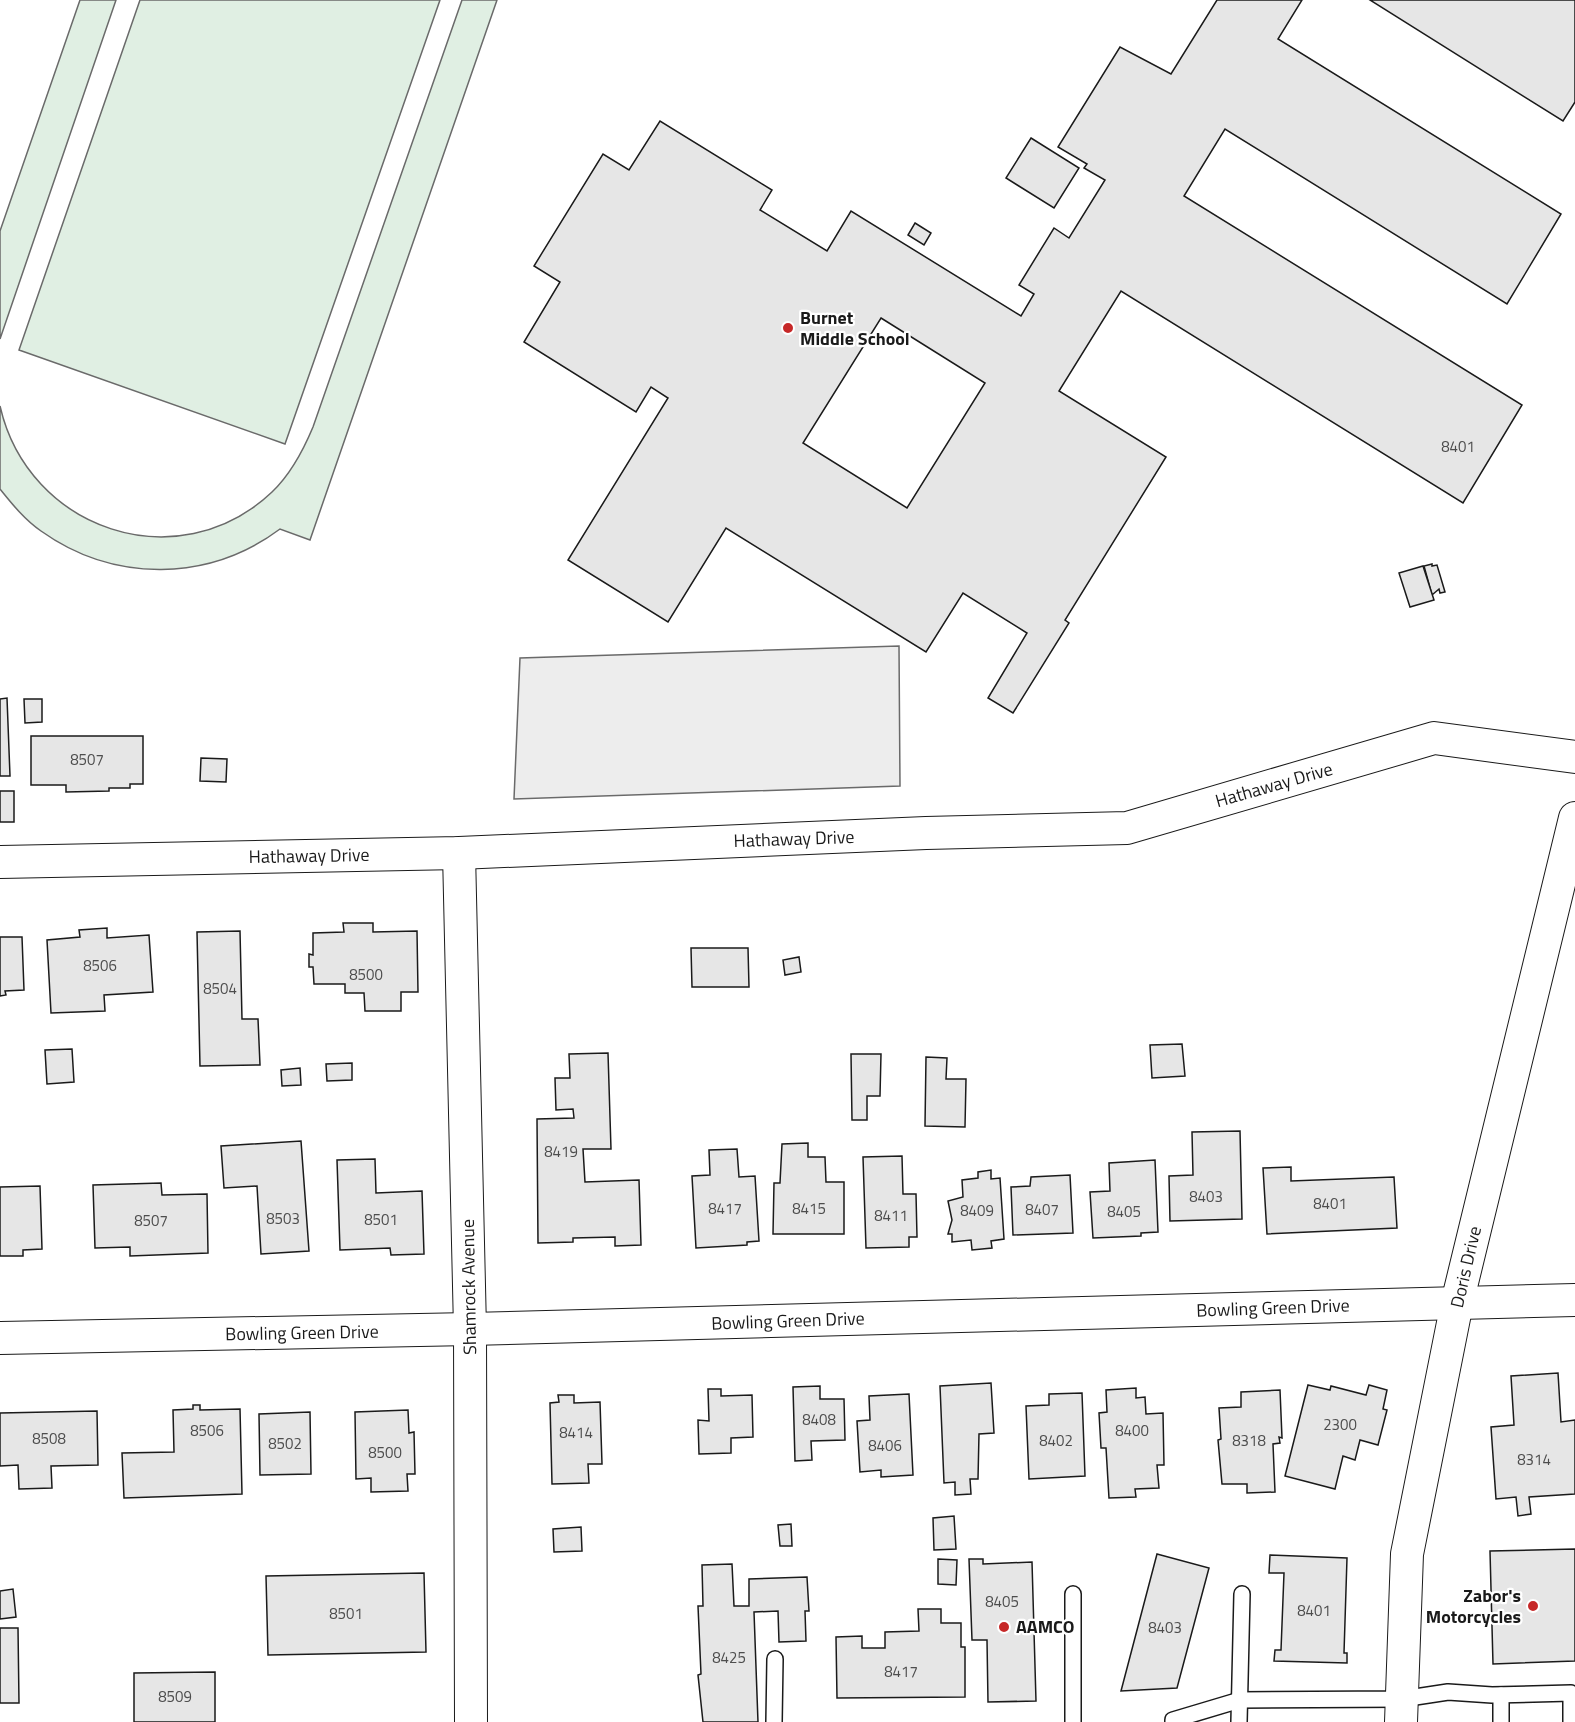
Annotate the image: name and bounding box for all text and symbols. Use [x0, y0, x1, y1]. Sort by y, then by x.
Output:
place label: Burnet Middle School [800, 304, 910, 352]
marker: Burnet Middle School [781, 321, 795, 335]
house number: 8401 [1441, 435, 1475, 458]
house number: 8507 [70, 748, 104, 771]
street label: Hathaway Drive [1212, 755, 1336, 814]
street label: Hathaway Drive [733, 823, 855, 854]
street label: Hathaway Drive [248, 841, 370, 870]
house number: 8506 [83, 954, 117, 977]
house number: 8500 [349, 963, 383, 986]
house number: 8504 [203, 977, 237, 1000]
house number: 8419 [544, 1140, 578, 1163]
house number: 8403 [1189, 1185, 1223, 1208]
house number: 8401 [1313, 1192, 1347, 1215]
house number: 8417 [708, 1197, 742, 1220]
house number: 8415 [792, 1197, 826, 1220]
house number: 8407 [1025, 1198, 1059, 1221]
house number: 8409 [960, 1199, 994, 1222]
house number: 8405 [1107, 1200, 1141, 1223]
house number: 8411 [874, 1204, 908, 1227]
house number: 8503 [266, 1207, 300, 1230]
house number: 8501 [364, 1208, 398, 1231]
house number: 8507 [134, 1209, 168, 1232]
street label: Shamrock Avenue [454, 1219, 483, 1355]
street label: Doris Drive [1443, 1223, 1488, 1310]
street label: Bowling Green Drive [1196, 1291, 1350, 1324]
street label: Bowling Green Drive [711, 1304, 865, 1337]
street label: Bowling Green Drive [225, 1318, 379, 1347]
house number: 8408 [802, 1408, 836, 1431]
house number: 2300 [1323, 1413, 1357, 1436]
house number: 8506 [190, 1419, 224, 1442]
house number: 8400 [1115, 1419, 1149, 1442]
house number: 8414 [559, 1421, 593, 1444]
house number: 8508 [32, 1427, 66, 1450]
house number: 8402 [1039, 1429, 1073, 1452]
house number: 8318 [1232, 1429, 1266, 1452]
house number: 8502 [268, 1432, 302, 1455]
house number: 8406 [868, 1434, 902, 1457]
house number: 8500 [368, 1441, 402, 1464]
house number: 8314 [1517, 1448, 1551, 1471]
place label: Zabor's Motorcycles [1426, 1582, 1521, 1630]
house number: 8405 [985, 1590, 1019, 1613]
house number: 8401 [1297, 1599, 1331, 1622]
marker: Zabor's Motorcycles [1526, 1599, 1540, 1613]
house number: 8501 [329, 1602, 363, 1625]
place label: AAMCO [1016, 1613, 1075, 1640]
house number: 8403 [1148, 1616, 1182, 1639]
marker: AAMCO [997, 1620, 1011, 1634]
house number: 8425 [712, 1646, 746, 1669]
house number: 8417 [884, 1660, 918, 1683]
house number: 8509 [158, 1685, 192, 1708]

